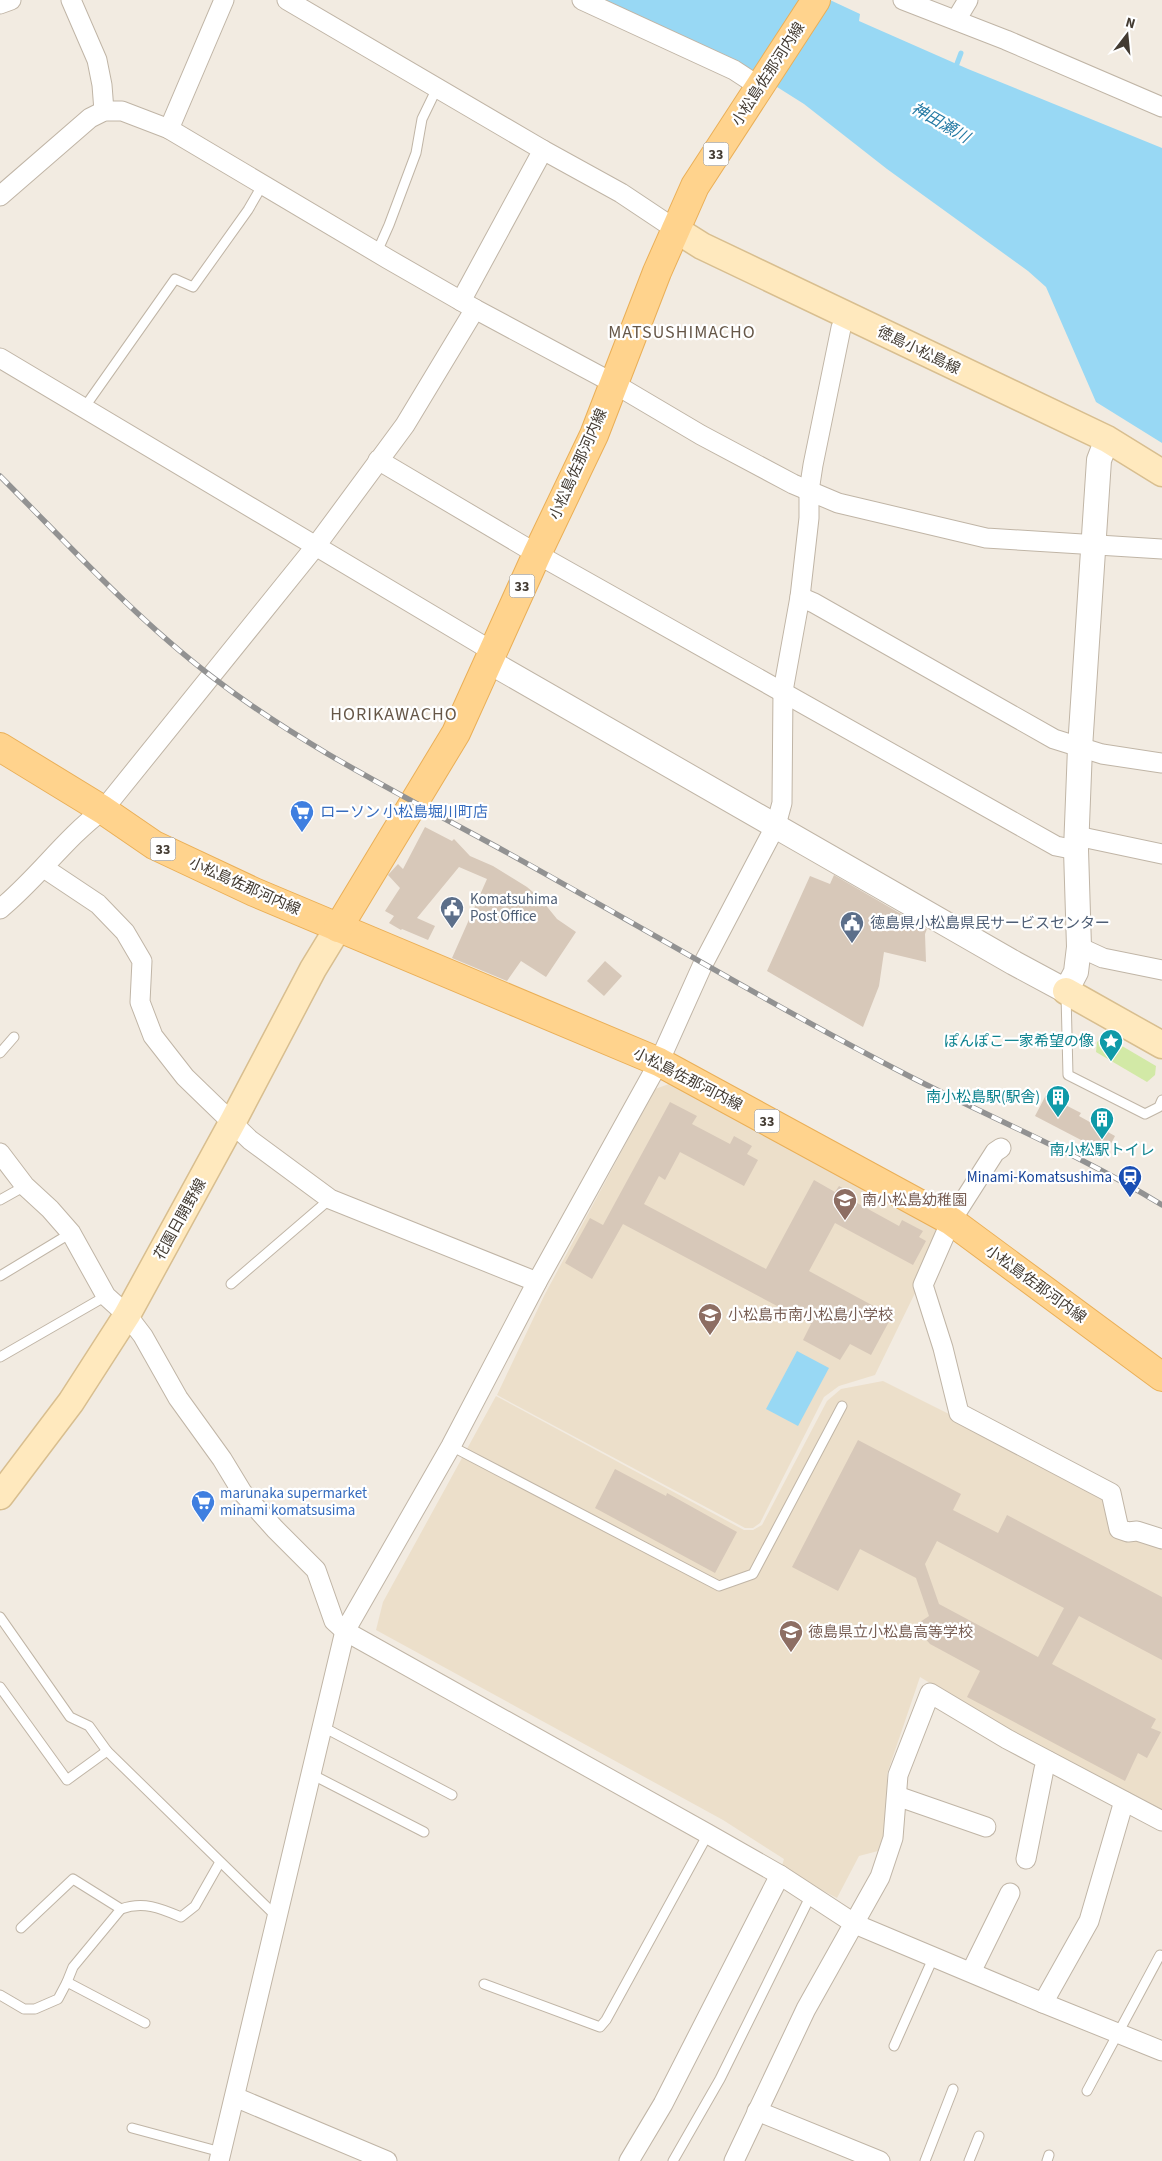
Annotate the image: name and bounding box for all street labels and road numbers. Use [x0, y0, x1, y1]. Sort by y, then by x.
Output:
street label: 小松島佐那河内線 [727, 18, 810, 130]
road number: 33 [704, 142, 728, 166]
street label: 徳島小松島線 [874, 321, 964, 380]
street label: 小松島佐那河内線 [544, 405, 612, 523]
road number: 33 [510, 574, 534, 598]
road number: 33 [150, 838, 176, 861]
street label: 小松島佐那河内線 [186, 852, 304, 920]
street label: 小松島佐那河内線 [630, 1043, 746, 1116]
road number: 33 [754, 1110, 780, 1132]
street label: 花園日開野線 [149, 1175, 211, 1264]
street label: 小松島佐那河内線 [981, 1241, 1090, 1328]

